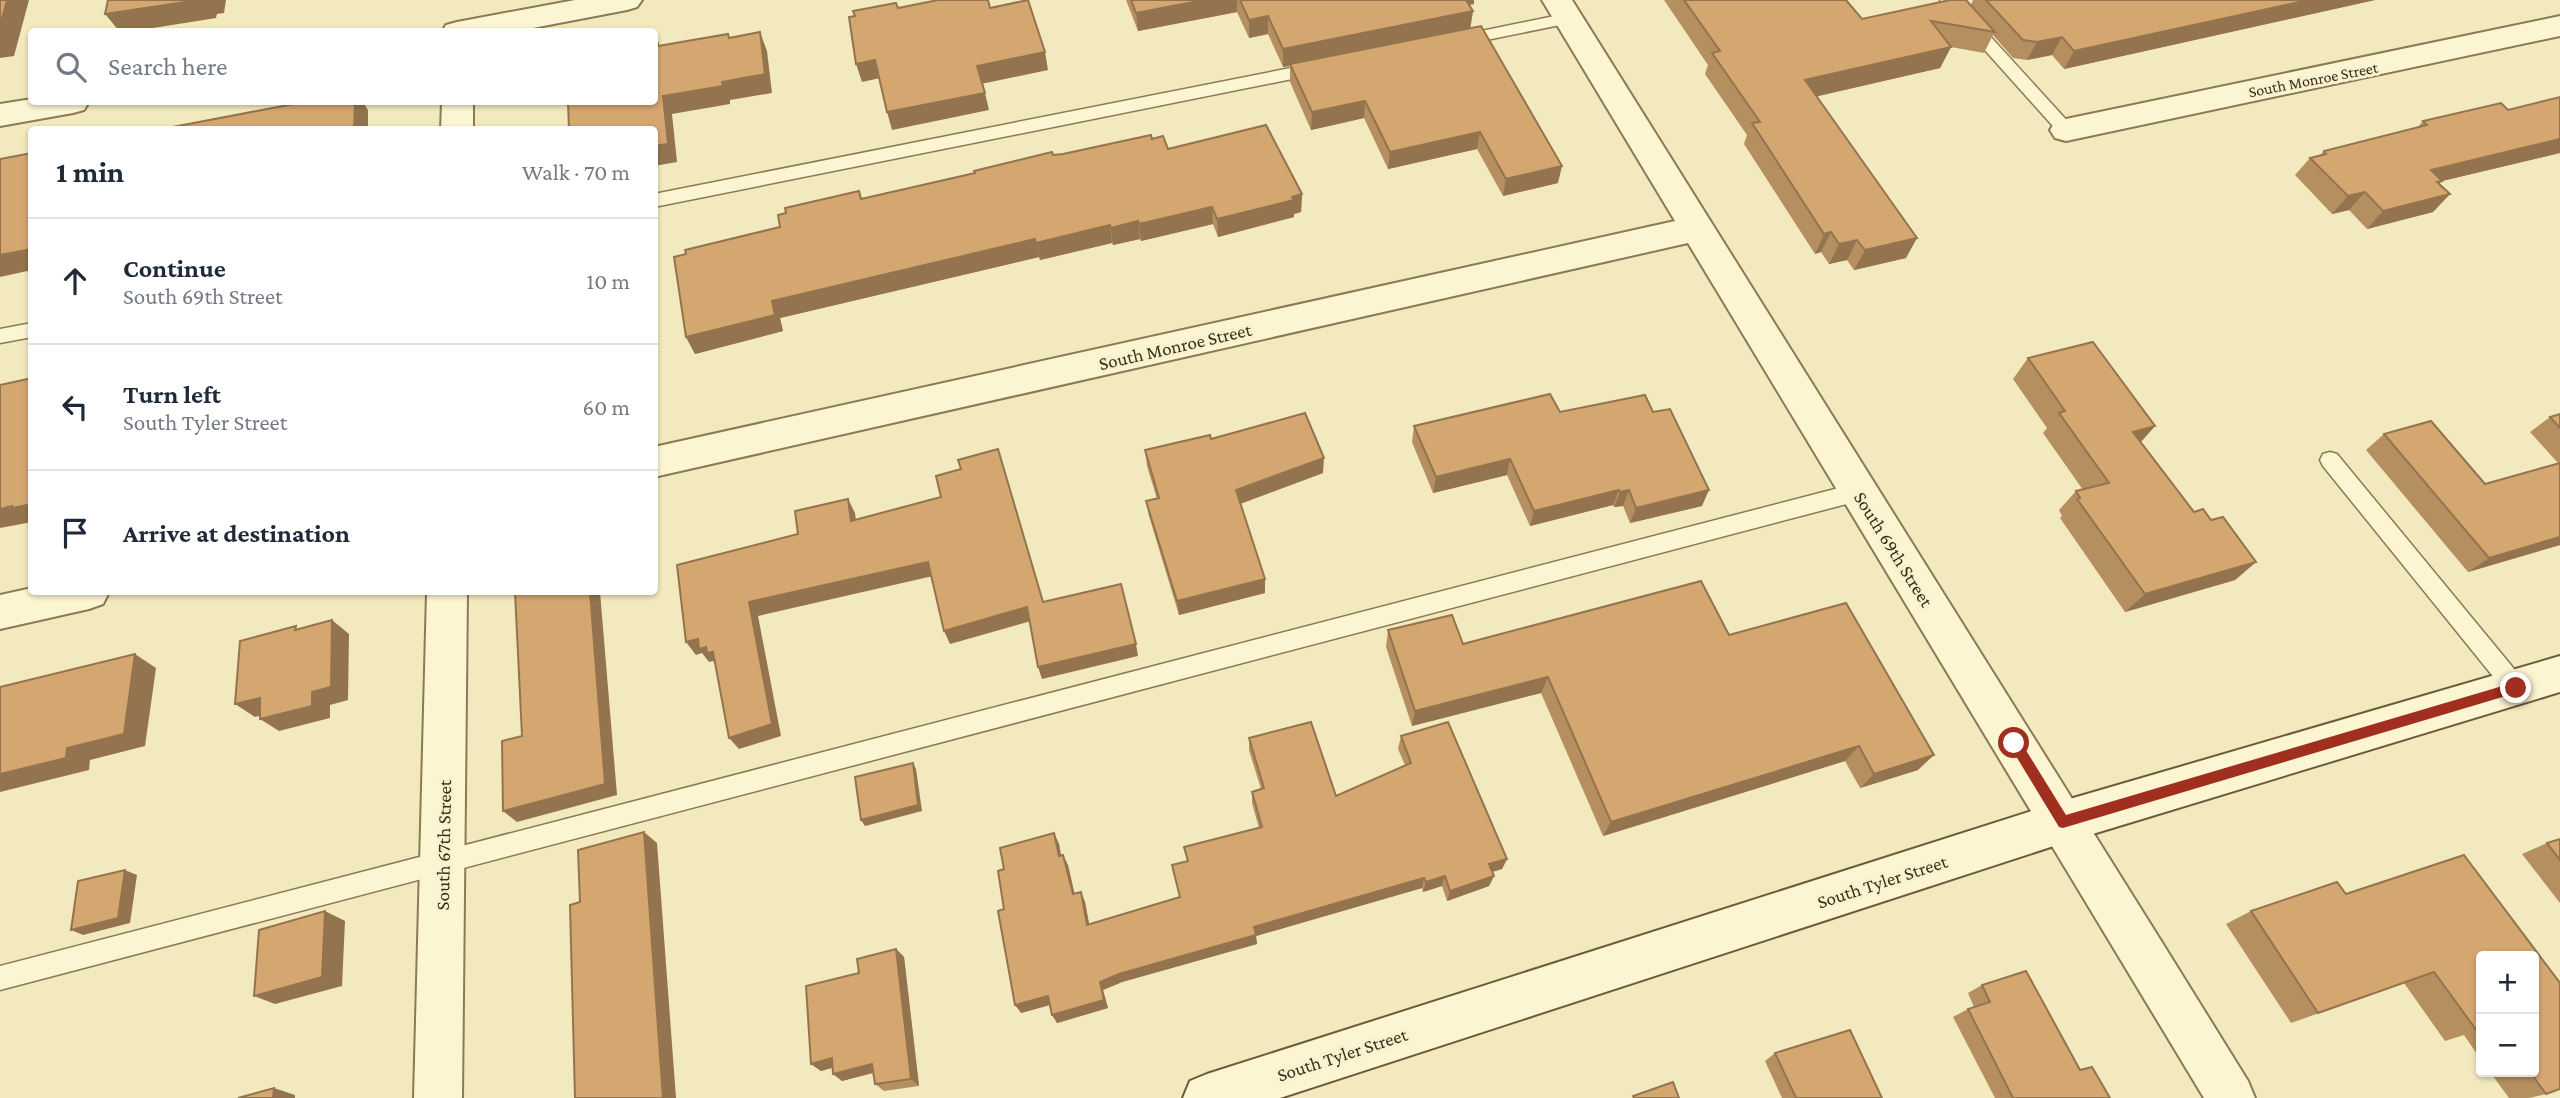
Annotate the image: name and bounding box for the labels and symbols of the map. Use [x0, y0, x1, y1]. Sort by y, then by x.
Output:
street label: South Monroe Street [2247, 58, 2380, 100]
street label: South Monroe Street [1097, 319, 1254, 374]
street label: South 69th Street [1850, 488, 1938, 611]
route end [2500, 672, 2531, 703]
route start [1998, 727, 2029, 758]
street label: South 67th Street [432, 779, 455, 910]
street label: South Tyler Street [1814, 850, 1951, 912]
street label: South Tyler Street [1274, 1023, 1411, 1085]

